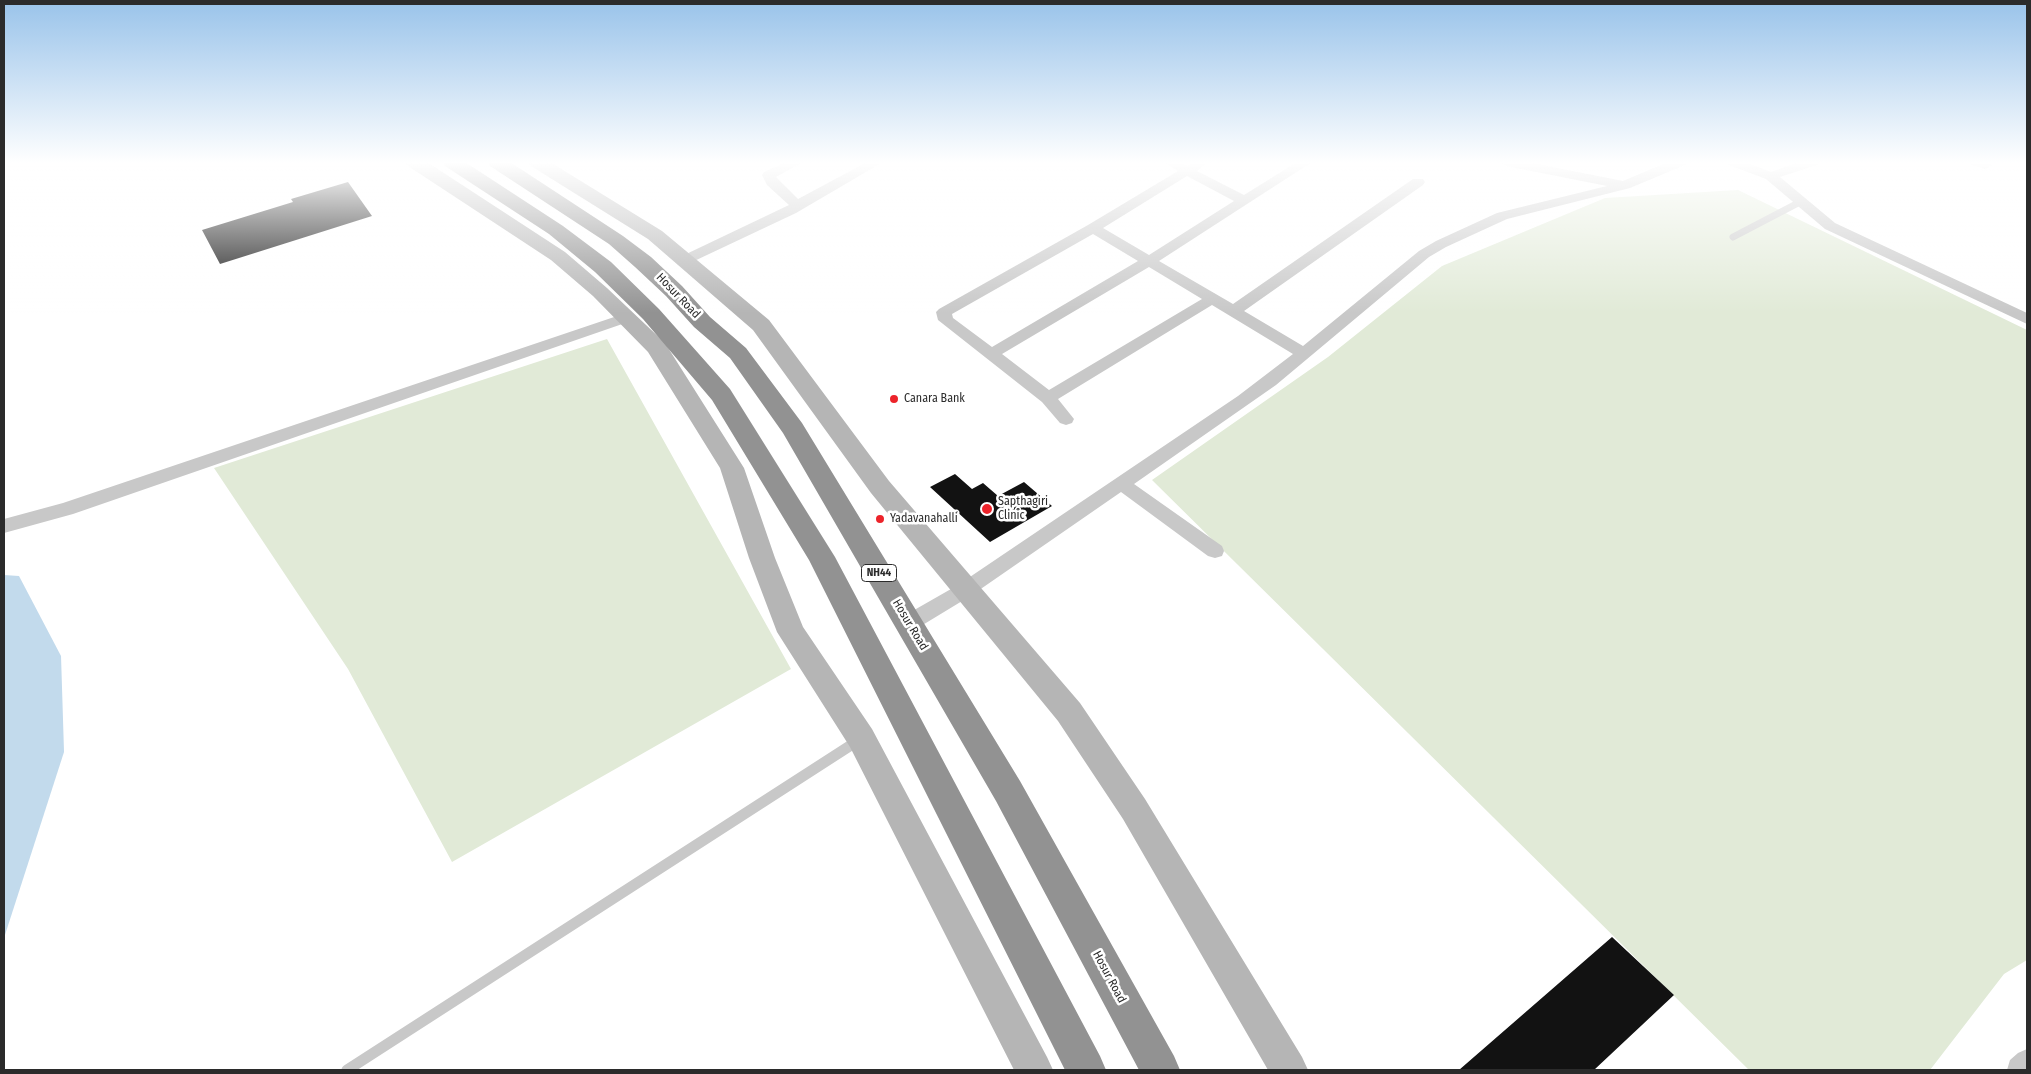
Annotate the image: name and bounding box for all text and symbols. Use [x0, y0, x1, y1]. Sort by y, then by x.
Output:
street label: Hosur Road [653, 271, 703, 321]
place label: Canara Bank [904, 392, 965, 406]
marker: Canara Bank [888, 393, 900, 405]
place label: Sapthagiri Clinic [998, 495, 1048, 523]
marker: Sapthagiri Clinic [980, 502, 994, 516]
place label: Yadavanahalli [890, 512, 958, 526]
marker: Yadavanahalli [874, 513, 886, 525]
road number: NH44 [862, 564, 896, 582]
street label: Hosur Road [889, 597, 931, 653]
street label: Hosur Road [1089, 949, 1129, 1005]

